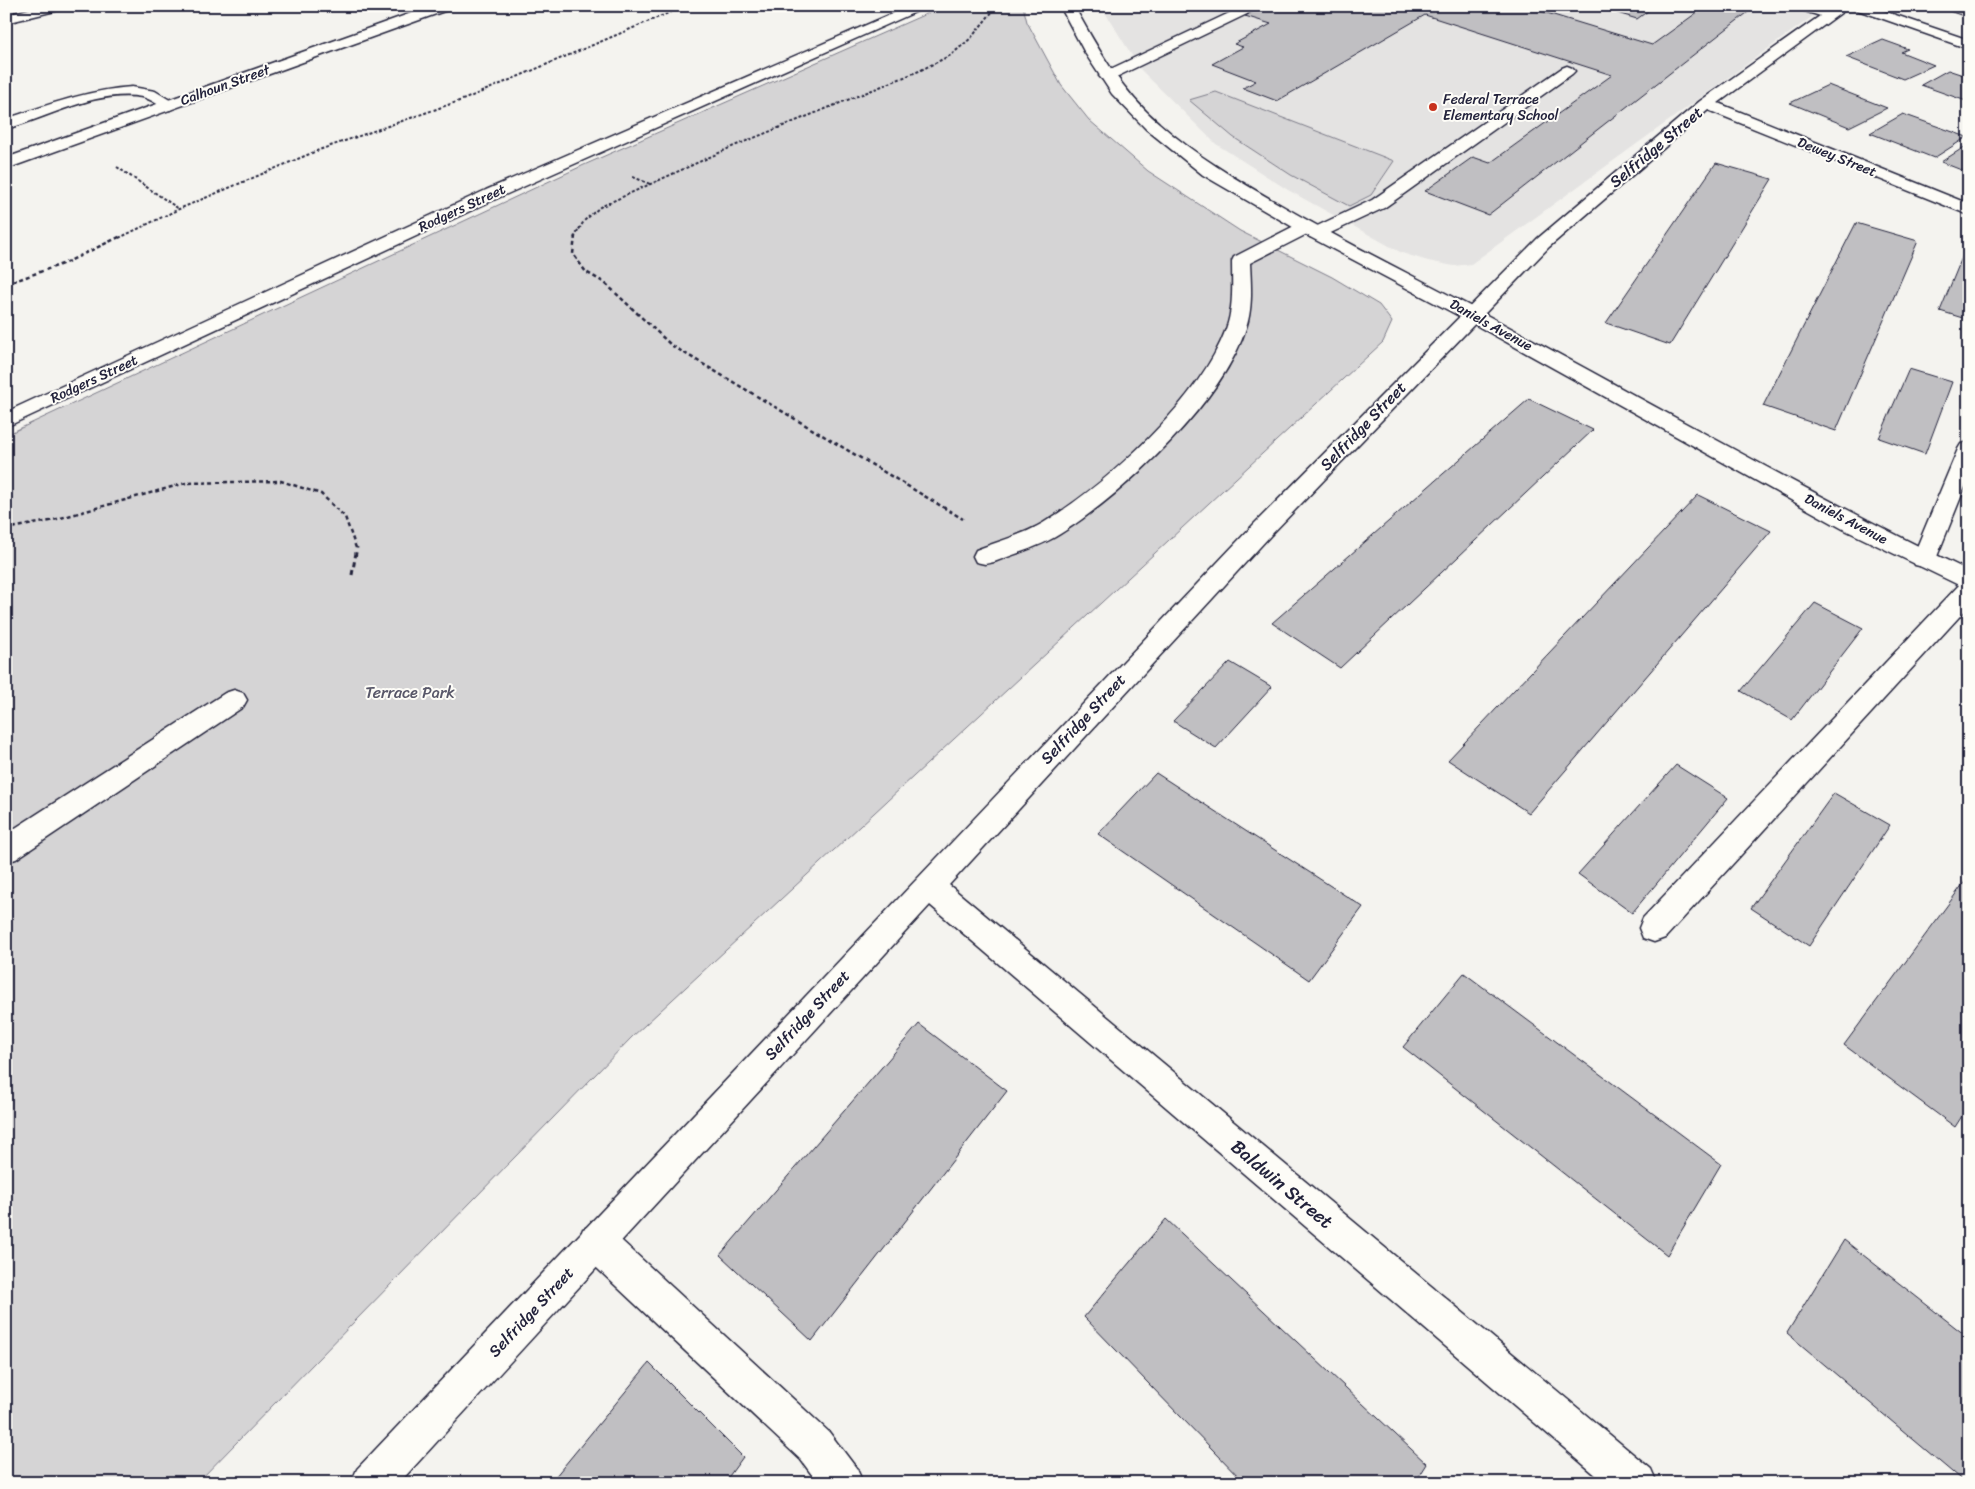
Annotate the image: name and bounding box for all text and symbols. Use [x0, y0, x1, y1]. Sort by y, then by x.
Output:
street label: Calhoun Street [177, 57, 275, 113]
place label: Federal Terrace Elementary School [1443, 87, 1560, 128]
street label: Selfridge Street [1602, 99, 1710, 195]
marker: Federal Terrace Elementary School [1427, 101, 1439, 113]
street label: Dewey Street [1794, 130, 1880, 184]
street label: Rodgers Street [414, 177, 510, 239]
street label: Daniels Avenue [1445, 292, 1537, 358]
street label: Rodgers Street [46, 348, 142, 410]
street label: Selfridge Street [1312, 374, 1414, 478]
street label: Daniels Avenue [1800, 486, 1893, 552]
street label: Selfridge Street [1033, 667, 1133, 771]
park label: Terrace Park [365, 678, 455, 707]
street label: Selfridge Street [757, 963, 857, 1067]
street label: Baldwin Street [1223, 1131, 1341, 1237]
street label: Selfridge Street [481, 1260, 581, 1364]

